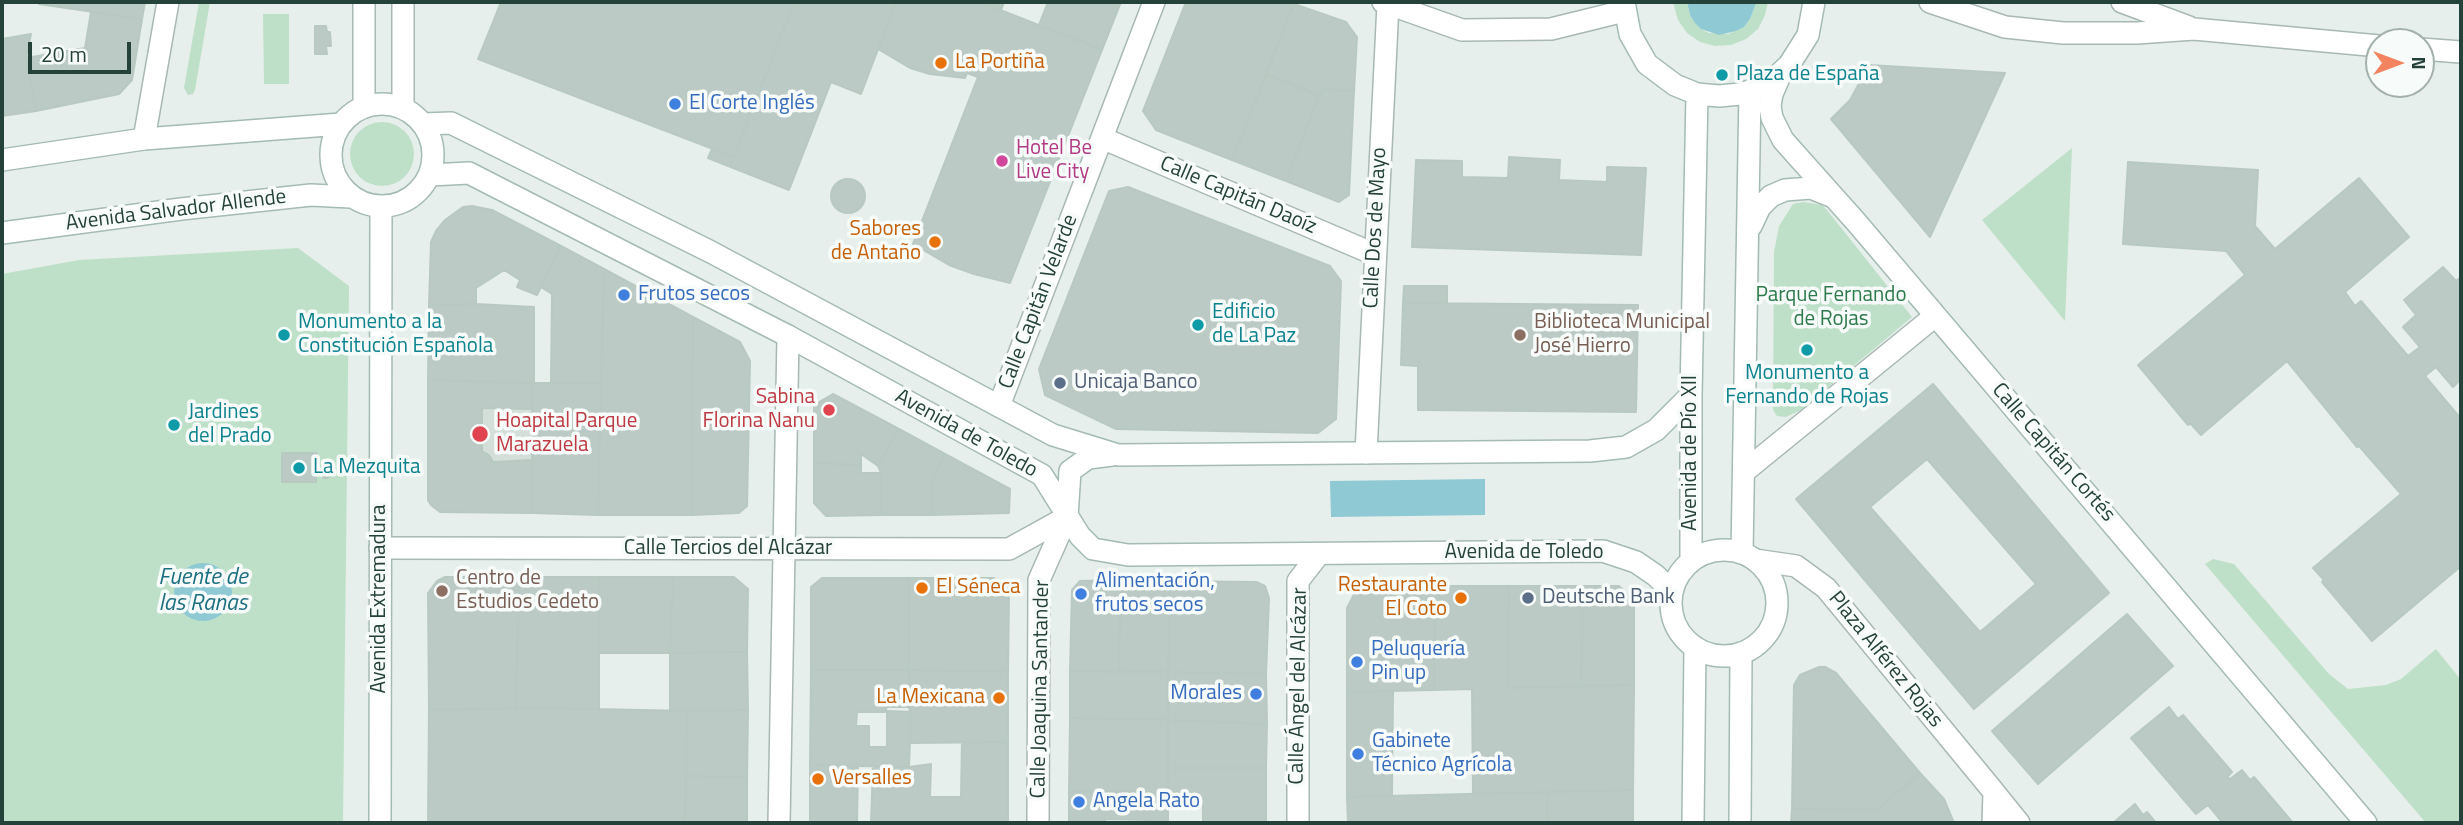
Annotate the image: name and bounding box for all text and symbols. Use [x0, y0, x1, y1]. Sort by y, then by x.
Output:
scale bar [32, 28, 135, 72]
north arrow [2365, 28, 2435, 98]
text: 20 m [41, 38, 87, 70]
place label: La Portiña [955, 50, 1045, 76]
marker: La Portiña [933, 55, 949, 71]
text: N [2405, 56, 2434, 70]
place label: Plaza de España [1736, 62, 1880, 88]
marker: Plaza de España [1714, 67, 1730, 83]
place label: El Corte Inglés [689, 91, 815, 117]
marker: El Corte Inglés [667, 96, 683, 112]
place label: Hotel Be Live City [1016, 136, 1092, 186]
street label: Calle Dos de Mayo [1359, 147, 1393, 309]
street label: Calle Capitán Daoíz [1156, 152, 1320, 240]
marker: Hotel Be Live City [994, 153, 1010, 169]
street label: Avenida Salvador Allende [64, 185, 288, 237]
street label: Calle Capitán Velarde [994, 211, 1084, 393]
place label: Sabores de Antaño [831, 217, 921, 267]
marker: Sabores de Antaño [927, 234, 943, 250]
place label: Frutos secos [638, 282, 750, 308]
park label: Parque Fernando de Rojas [1755, 283, 1907, 333]
marker: Frutos secos [616, 287, 632, 303]
place label: Edificio de La Paz [1212, 300, 1296, 350]
place label: Monumento a la Constitución Española [298, 310, 493, 360]
place label: Biblioteca Municipal José Hierro [1534, 310, 1710, 360]
marker: Edificio de La Paz [1190, 317, 1206, 333]
marker: Monumento a la Constitución Española [276, 327, 292, 343]
marker: Biblioteca Municipal José Hierro [1512, 327, 1528, 343]
marker: Monumento a Fernando de Rojas [1799, 342, 1815, 358]
place label: Monumento a Fernando de Rojas [1725, 361, 1889, 411]
place label: Unicaja Banco [1074, 370, 1198, 396]
marker: Unicaja Banco [1052, 375, 1068, 391]
street label: Avenida de Pío XII [1678, 375, 1704, 531]
street label: Calle Capitán Cortés [1986, 378, 2120, 528]
street label: Avenida de Toledo [890, 384, 1042, 484]
place label: Sabina Florina Nanu [703, 385, 815, 435]
place label: Jardines del Prado [188, 400, 272, 450]
marker: Sabina Florina Nanu [821, 402, 837, 418]
place label: Hoapital Parque Marazuela [496, 409, 637, 459]
marker: Jardines del Prado [166, 417, 182, 433]
marker: Hoapital Parque Marazuela [470, 424, 490, 444]
place label: La Mezquita [313, 455, 420, 481]
marker: La Mezquita [291, 460, 307, 476]
street label: Avenida Extremadura [367, 504, 393, 694]
street label: Calle Tercios del Alcázar [624, 536, 832, 562]
street label: Avenida de Toledo [1445, 540, 1603, 566]
water label: Fuente de las Ranas [158, 564, 248, 618]
place label: Centro de Estudios Cedeto [456, 566, 599, 616]
place label: Alimentación, frutos secos [1095, 569, 1215, 619]
place label: Restaurante El Coto [1338, 573, 1447, 623]
place label: El Séneca [936, 575, 1021, 601]
street label: Calle Joaquina Santander [1026, 579, 1056, 799]
marker: El Séneca [914, 580, 930, 596]
marker: Centro de Estudios Cedeto [434, 583, 450, 599]
place label: Deutsche Bank [1542, 585, 1675, 611]
marker: Alimentación, frutos secos [1073, 586, 1089, 602]
street label: Calle Ángel del Alcázar [1285, 587, 1313, 785]
street label: Plaza Alférez Rojas [1822, 587, 1948, 733]
marker: Restaurante El Coto [1453, 590, 1469, 606]
marker: Deutsche Bank [1520, 590, 1536, 606]
place label: Peluquería Pin up [1371, 637, 1465, 687]
marker: Peluquería Pin up [1349, 654, 1365, 670]
place label: Morales [1170, 681, 1242, 707]
place label: La Mexicana [876, 685, 985, 711]
marker: Morales [1248, 686, 1264, 702]
marker: La Mexicana [991, 690, 1007, 706]
place label: Gabinete Técnico Agrícola [1372, 729, 1512, 779]
marker: Gabinete Técnico Agrícola [1350, 746, 1366, 762]
place label: Versalles [832, 766, 912, 792]
marker: Versalles [810, 771, 826, 787]
place label: Angela Rato [1093, 789, 1200, 815]
marker: Angela Rato [1071, 794, 1087, 810]

